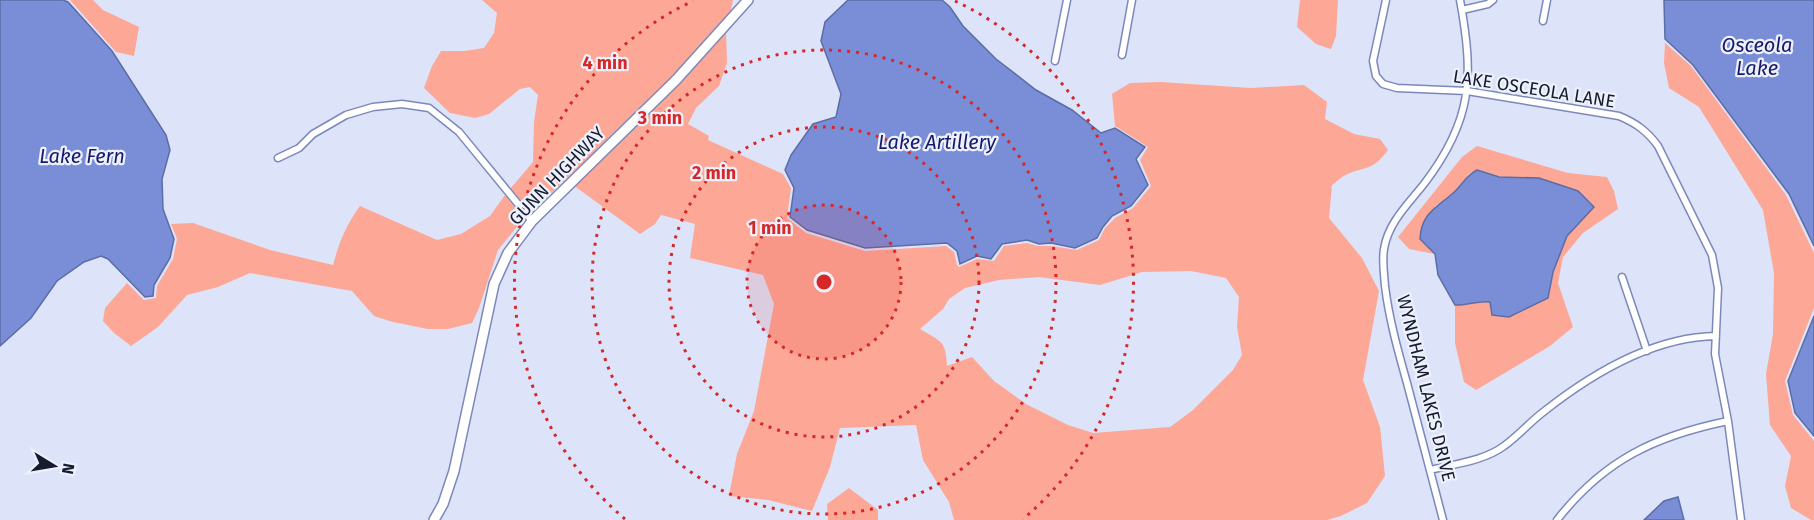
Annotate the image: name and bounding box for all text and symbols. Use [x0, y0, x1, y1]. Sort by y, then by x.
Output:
water label: Osceola Lake [1722, 33, 1792, 80]
text: 4 min [582, 52, 628, 74]
street label: LAKE OSCEOLA LANE [1451, 65, 1617, 113]
text: 3 min [637, 107, 682, 129]
street label: GUNN HIGHWAY [505, 122, 609, 230]
water label: Lake Artillery [878, 130, 997, 154]
water label: Lake Fern [39, 144, 125, 168]
text: 2 min [692, 162, 736, 184]
text: 1 min [748, 217, 792, 239]
centre of rings [814, 272, 834, 292]
street label: WYNDHAM LAKES DRIVE [1392, 293, 1460, 483]
north arrow [24, 436, 84, 496]
text: N [58, 462, 79, 476]

